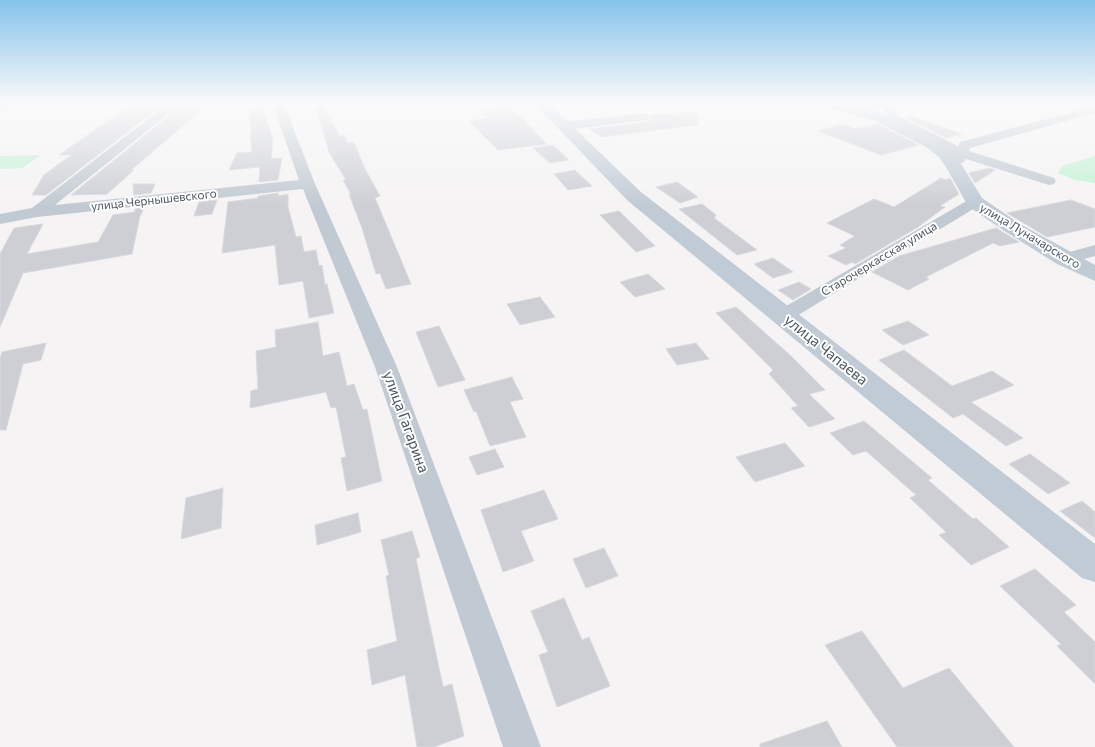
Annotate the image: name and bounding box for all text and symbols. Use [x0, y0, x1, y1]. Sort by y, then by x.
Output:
street label: улица Чернышевского [90, 186, 218, 214]
street label: улица Луначарского [977, 200, 1083, 272]
street label: Старочеркасская улица [819, 219, 939, 299]
street label: улица Чапаева [781, 311, 871, 389]
street label: улица Гагарина [379, 369, 433, 475]

